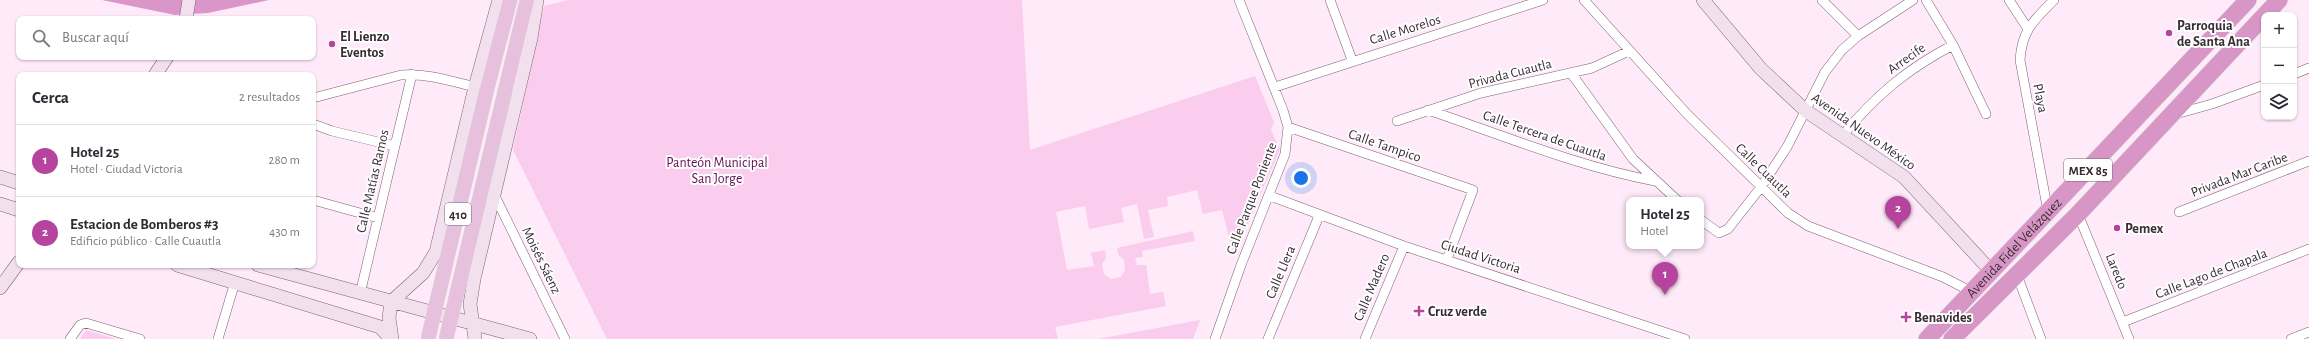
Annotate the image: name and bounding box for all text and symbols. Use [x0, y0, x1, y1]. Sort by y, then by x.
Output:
map controls [2261, 12, 2297, 120]
button: + [2261, 12, 2297, 48]
street label: Calle Morelos [1368, 13, 1442, 47]
search box [16, 16, 316, 60]
place label: Parroquia de Santa Ana [2177, 19, 2250, 49]
icon: search [30, 27, 52, 49]
marker: Parroquia de Santa Ana [2164, 28, 2174, 38]
text: Buscar aquí [62, 30, 129, 45]
place label: El Lienzo Eventos [340, 30, 390, 60]
marker: El Lienzo Eventos [327, 39, 337, 49]
street label: Arrecife [1885, 41, 1928, 77]
button: − [2261, 48, 2297, 84]
street label: Privada Cuautla [1467, 57, 1554, 91]
street label: Playa [2030, 82, 2050, 114]
button: layers [2261, 84, 2297, 120]
text: Cerca [32, 89, 69, 106]
text: 2 resultados [239, 91, 300, 104]
street label: Avenida Nuevo México [1809, 91, 1918, 173]
street label: Calle Tercera de Cuautla [1481, 108, 1609, 164]
street label: Calle Tampico [1347, 127, 1423, 165]
street label: Calle Matías Ramos [354, 128, 392, 234]
street label: Calle Parque Poniente [1224, 140, 1280, 256]
street label: Calle Cuautla [1733, 141, 1794, 201]
text: Hotel 25 [70, 145, 119, 160]
street label: Privada Mar Caribe [2189, 150, 2290, 200]
text: 1 [43, 154, 47, 167]
text: 280 m [269, 154, 300, 167]
park label: Panteón Municipal San Jorge [666, 156, 768, 186]
road number: MEX 85 [2064, 159, 2112, 181]
text: Hotel · Ciudad Victoria [70, 163, 183, 176]
your location [1291, 168, 1311, 188]
street label: Avenida Fidel Velázquez [1964, 195, 2065, 301]
pin: 2 [1885, 196, 1911, 229]
popup [1626, 197, 1704, 249]
road number: 410 [445, 203, 471, 225]
text: Hotel 25 [1640, 207, 1690, 222]
text: Estacion de Bomberos #3 [70, 217, 218, 232]
place label: Pemex [2125, 222, 2164, 236]
marker: Pemex [2112, 223, 2122, 233]
street label: Moisés Sáenz [519, 225, 563, 296]
text: Hotel [1640, 225, 1669, 238]
text: 2 [42, 226, 48, 239]
text: 430 m [269, 226, 300, 239]
text: Edificio público · Calle Cuautla [70, 235, 221, 248]
street label: Ciudad Victoria [1439, 237, 1523, 277]
street label: Calle Llera [1264, 243, 1299, 301]
street label: Calle Lago de Chapala [2154, 246, 2270, 302]
street label: Calle Madero [1351, 251, 1392, 323]
street label: Laredo [2103, 251, 2130, 291]
pin: 1 [1652, 262, 1678, 295]
marker: Cruz verde [1413, 305, 1425, 317]
place label: Cruz verde [1428, 305, 1487, 319]
place label: Benavides [1914, 311, 1972, 325]
marker: Benavides [1901, 312, 1911, 322]

